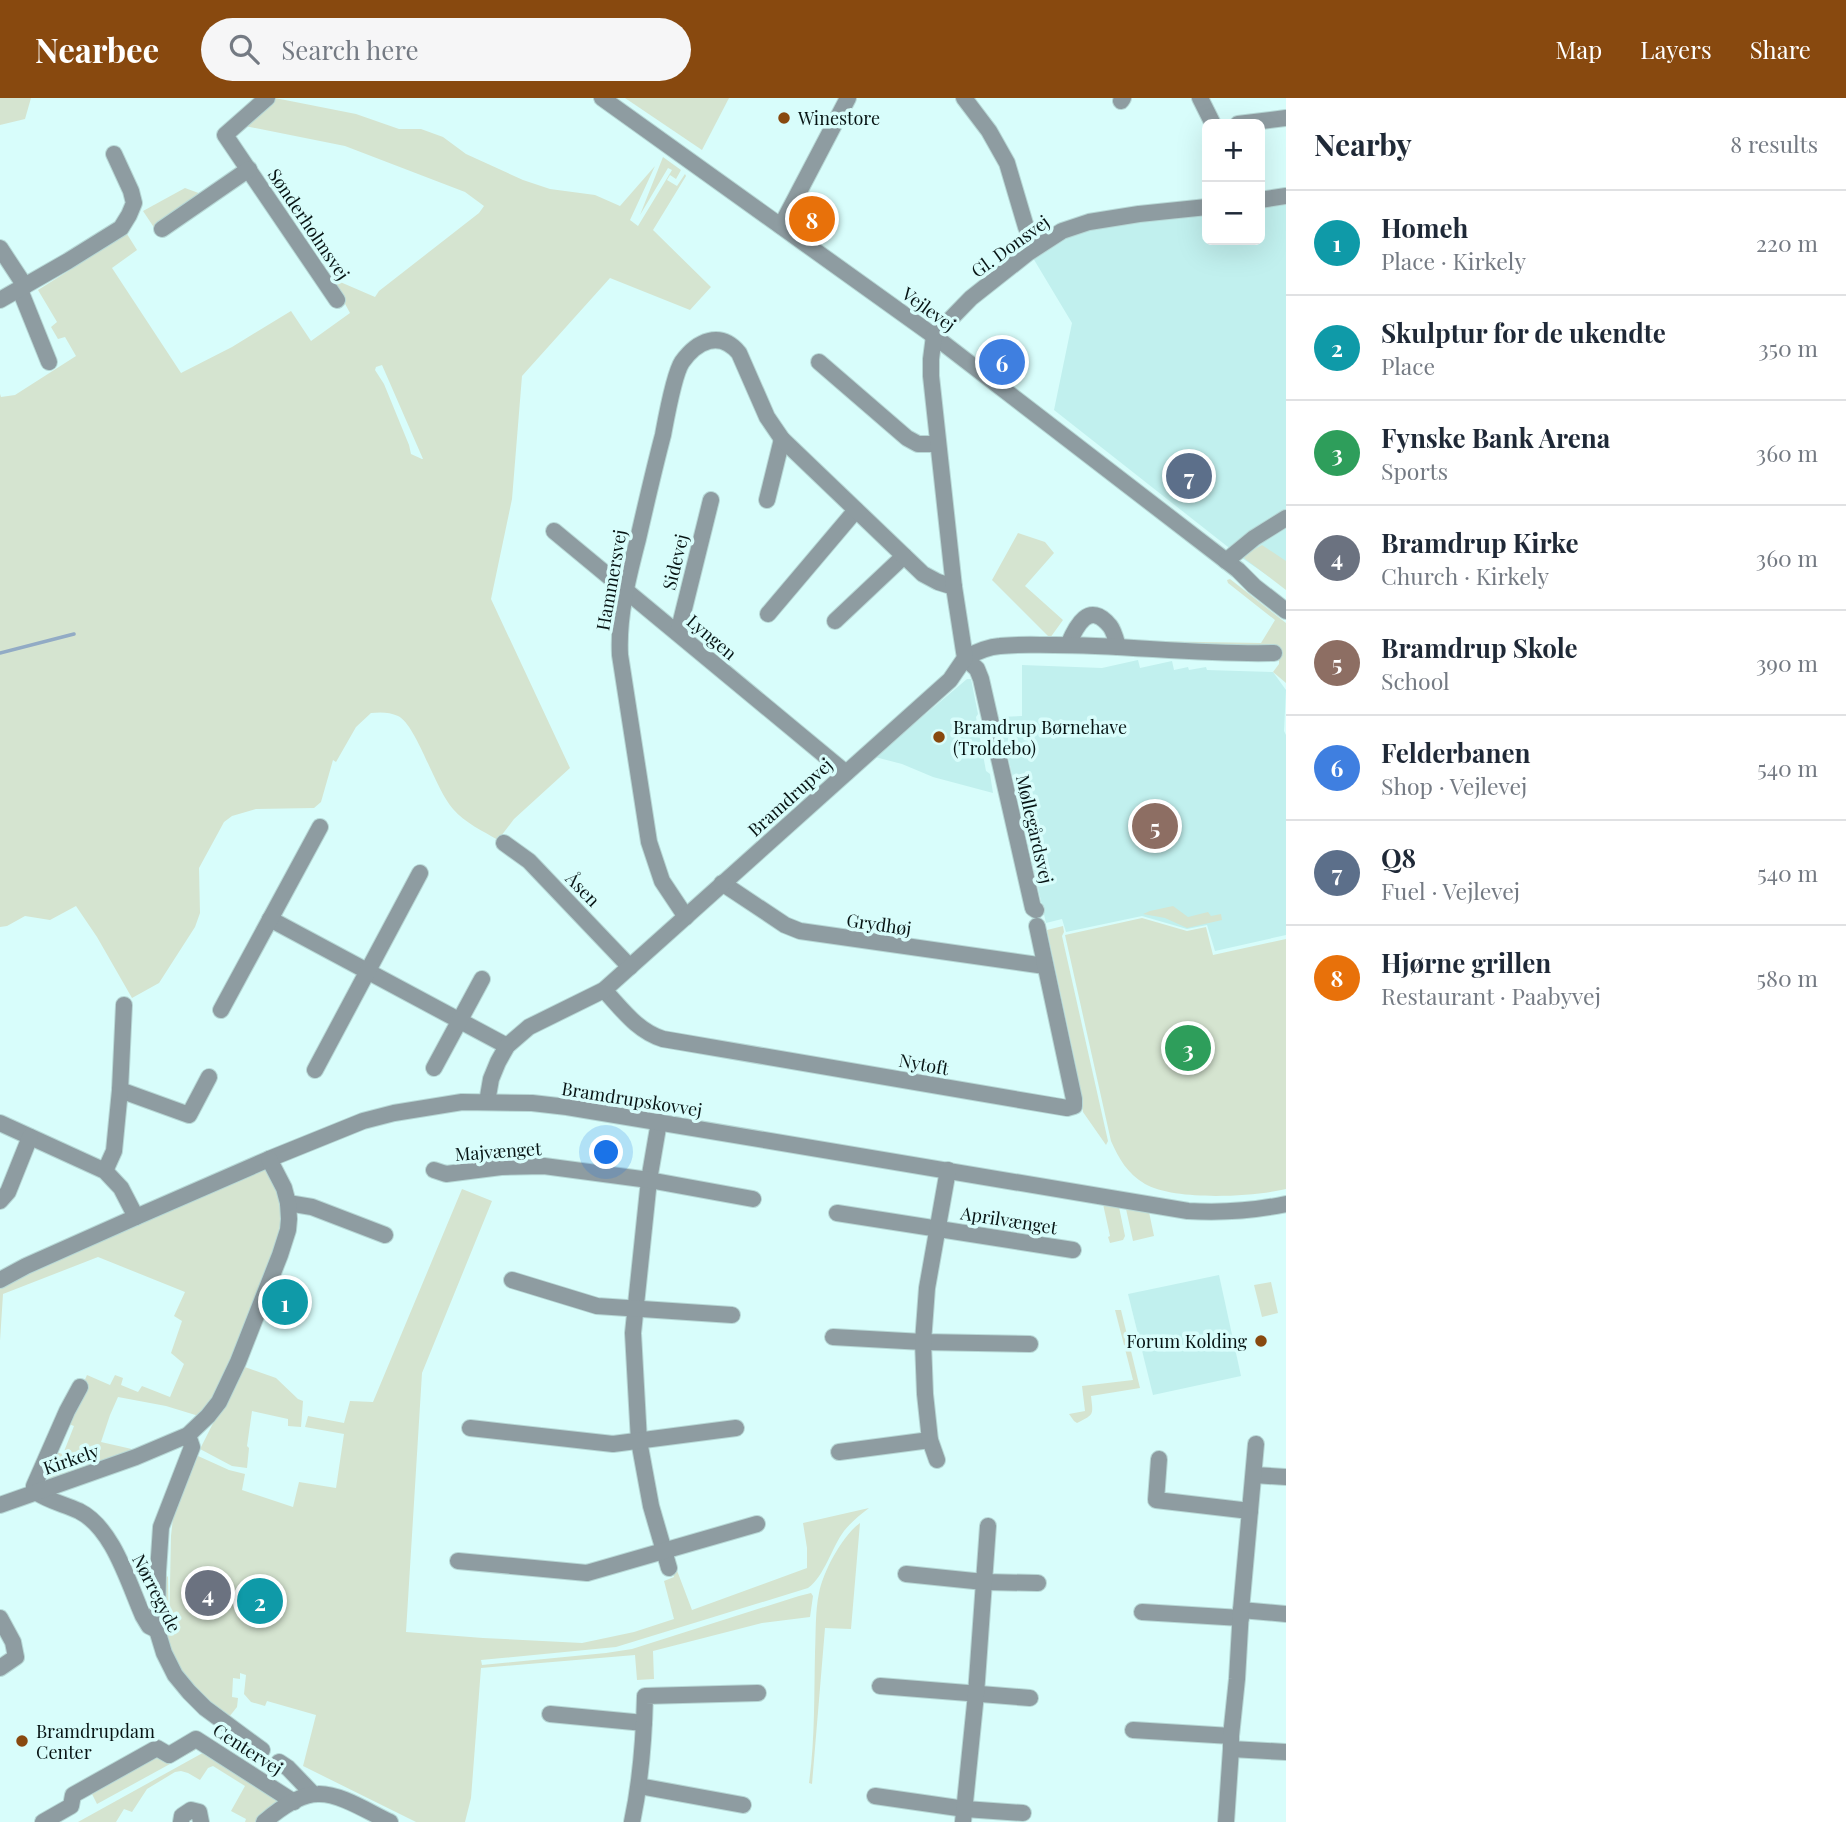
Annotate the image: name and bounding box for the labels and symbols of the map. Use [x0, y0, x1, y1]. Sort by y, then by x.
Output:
place label: Winestore [797, 106, 880, 130]
marker: Winestore [776, 110, 792, 126]
street label: Sønderholmsvej [263, 164, 355, 284]
pin: 8 [789, 193, 835, 245]
street label: Gl. Donsvej [966, 210, 1054, 282]
street label: Vejlevej [897, 281, 961, 337]
pin: 6 [979, 336, 1025, 388]
pin: 7 [1166, 450, 1212, 502]
street label: Hammersvej [590, 528, 632, 632]
street label: Sidevej [656, 531, 694, 593]
street label: Lyngen [682, 609, 742, 665]
place label: Bramdrup Børnehave (Troldebo) [953, 715, 1127, 760]
marker: Bramdrup Børnehave (Troldebo) [931, 729, 947, 745]
street label: Bramdrupvej [743, 753, 837, 841]
street label: Møllegårdsvej [1011, 772, 1059, 886]
pin: 5 [1132, 800, 1178, 852]
street label: Åsen [560, 866, 605, 912]
street label: Grydhøj [845, 908, 913, 940]
pin: 3 [1165, 1022, 1211, 1074]
street label: Nytoft [897, 1048, 951, 1080]
street label: Bramdrupskovvej [560, 1076, 704, 1122]
your location [589, 1135, 623, 1169]
street label: Majvænget [454, 1136, 543, 1166]
street label: Aprilvænget [958, 1200, 1060, 1240]
pin: 1 [262, 1276, 308, 1328]
place label: Forum Kolding [1126, 1329, 1247, 1353]
marker: Forum Kolding [1253, 1333, 1269, 1349]
street label: Kirkely [40, 1438, 102, 1480]
street label: Nørregyde [127, 1550, 187, 1636]
pin: 4 [185, 1567, 231, 1619]
pin: 2 [237, 1575, 283, 1627]
street label: Centervej [209, 1718, 287, 1780]
place label: Bramdrupdam Center [36, 1719, 155, 1764]
marker: Bramdrupdam Center [14, 1733, 30, 1749]

